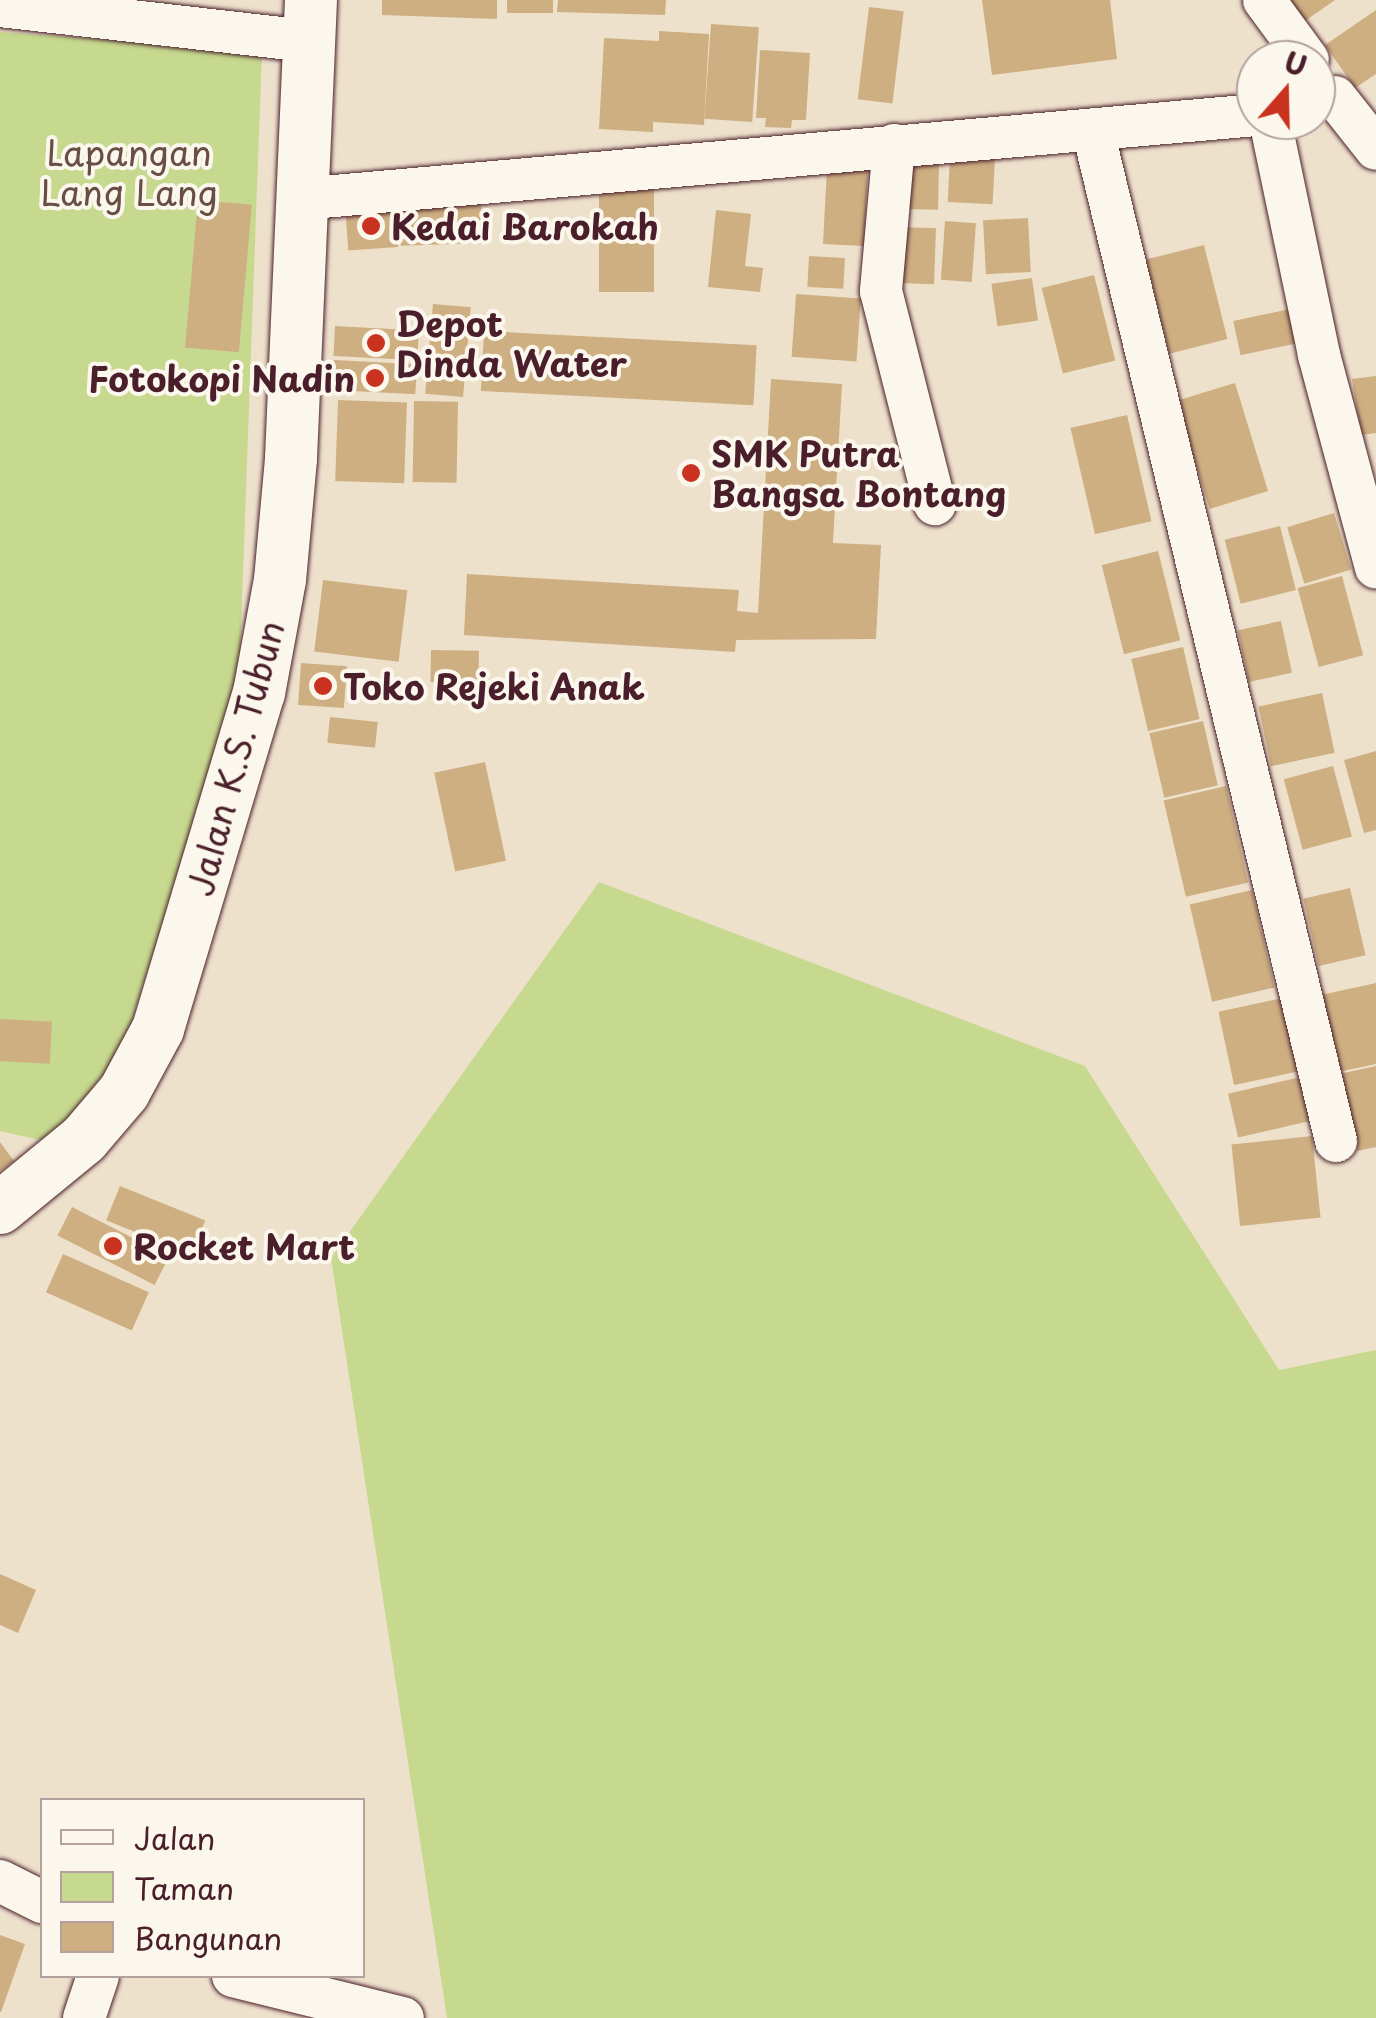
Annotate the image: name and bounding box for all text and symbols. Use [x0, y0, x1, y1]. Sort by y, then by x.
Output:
text: U [1278, 39, 1313, 87]
north arrow [1236, 40, 1336, 140]
park label: Lapangan Lang Lang [41, 131, 217, 213]
place label: Kedai Barokah [391, 205, 658, 247]
marker: Kedai Barokah [360, 215, 382, 237]
place label: Depot Dinda Water [396, 302, 625, 384]
marker: Depot Dinda Water [365, 332, 387, 354]
place label: Fotokopi Nadin [87, 357, 355, 399]
marker: Fotokopi Nadin [364, 367, 386, 389]
place label: SMK Putra Bangsa Bontang [711, 432, 1007, 514]
marker: SMK Putra Bangsa Bontang [680, 462, 702, 484]
street label: Jalan K.S. Tubun [178, 616, 292, 900]
place label: Toko Rejeki Anak [343, 665, 650, 707]
marker: Toko Rejeki Anak [312, 675, 334, 697]
place label: Rocket Mart [133, 1225, 357, 1267]
marker: Rocket Mart [102, 1235, 124, 1257]
legend [40, 1798, 365, 1978]
text: Jalan [134, 1815, 215, 1860]
text: Taman [134, 1865, 234, 1910]
text: Bangunan [134, 1915, 282, 1960]

